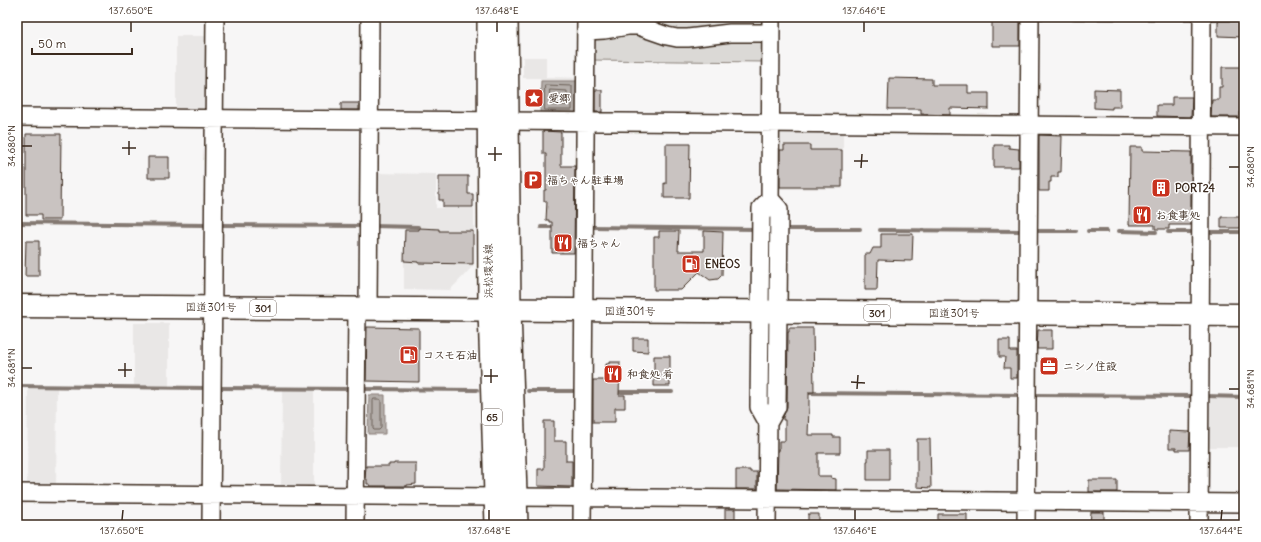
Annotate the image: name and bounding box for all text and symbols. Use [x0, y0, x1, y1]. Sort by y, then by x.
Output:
text: 137.650°E [109, 4, 153, 17]
text: 137.648°E [475, 4, 519, 17]
text: 137.646°E [842, 4, 886, 17]
scale bar [32, 30, 132, 56]
text: 50 m [38, 36, 67, 51]
place icon: 愛郷 [523, 87, 545, 109]
place label: 愛郷 [548, 91, 570, 105]
text: 34.680°N [5, 125, 18, 167]
text: 34.680°N [1244, 146, 1257, 188]
parking icon: 福ちゃん駐車場 [522, 169, 544, 191]
place label: 福ちゃん駐車場 [547, 173, 624, 187]
building icon: PORT24 [1150, 177, 1172, 199]
place label: PORT24 [1175, 181, 1215, 195]
restaurant icon: お食事処 [1131, 204, 1153, 226]
place label: お食事処 [1156, 208, 1201, 222]
restaurant icon: 福ちゃん [552, 232, 574, 254]
place label: 福ちゃん [577, 236, 621, 250]
street label: 浜松環状線 [481, 244, 495, 299]
fuel station icon: ENEOS [680, 253, 702, 275]
place label: ENEOS [705, 257, 740, 271]
street label: 国道301号 [186, 300, 236, 314]
road number: 301 [250, 300, 276, 316]
street label: 国道301号 [605, 304, 655, 318]
road number: 301 [864, 305, 890, 321]
street label: 国道301号 [929, 306, 979, 320]
fuel station icon: コスモ石油 [398, 344, 420, 366]
text: 34.681°N [5, 348, 18, 388]
place label: コスモ石油 [423, 348, 478, 362]
office icon: ニシノ住設 [1038, 355, 1060, 377]
place label: ニシノ住設 [1063, 359, 1117, 373]
restaurant icon: 和食処 肴 [602, 363, 624, 385]
place label: 和食処 肴 [627, 367, 674, 381]
text: 34.681°N [1244, 369, 1257, 409]
road number: 65 [482, 409, 502, 425]
text: 137.650°E [100, 524, 144, 537]
text: 137.648°E [467, 524, 511, 537]
text: 137.646°E [833, 524, 877, 537]
text: 137.644°E [1199, 524, 1243, 537]

